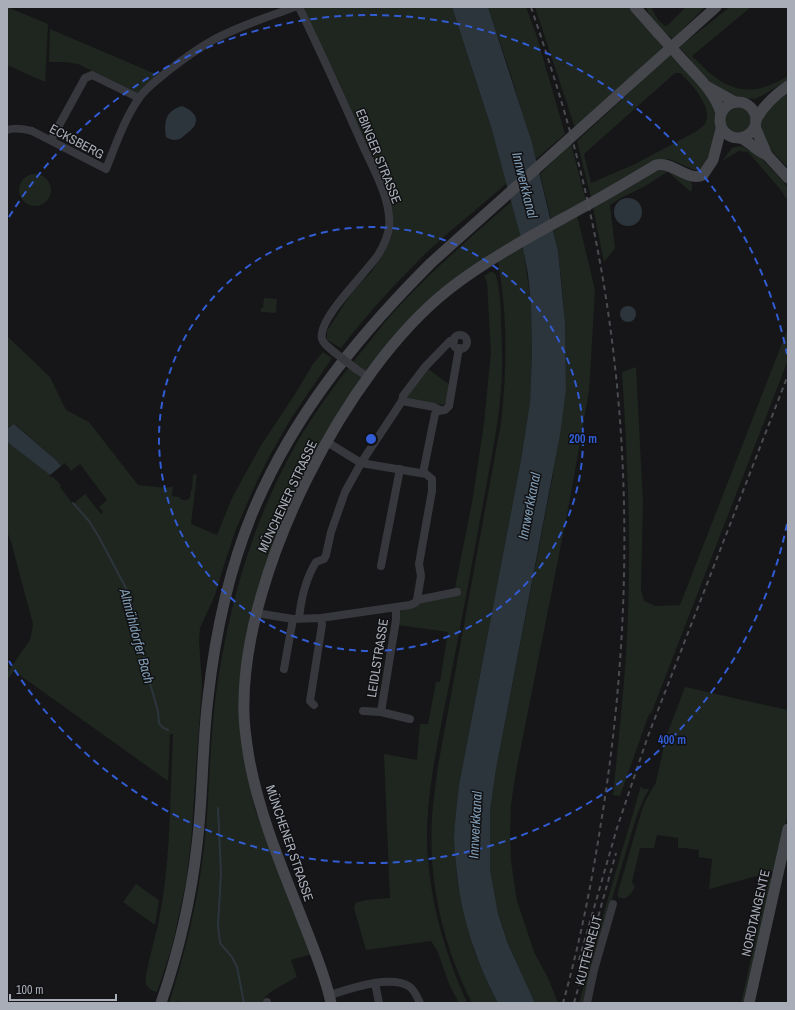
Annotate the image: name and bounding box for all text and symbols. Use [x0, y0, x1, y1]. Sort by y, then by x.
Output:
street label: EBINGER STRASSE [352, 106, 405, 206]
street label: ECKSBERG [47, 120, 107, 163]
water label: Innwerkkanal [508, 150, 542, 220]
text: 200 m [569, 431, 597, 447]
centre of rings [364, 432, 378, 446]
street label: MÜNCHENER STRASSE [254, 437, 321, 555]
water label: Innwerkkanal [514, 471, 544, 541]
water label: Altmühldorfer Bach [115, 586, 158, 685]
street label: LEIDLSTRASSE [363, 618, 392, 699]
text: 400 m [658, 732, 686, 748]
street label: MÜNCHENER STRASSE [262, 783, 317, 904]
water label: Innwerkkanal [464, 790, 486, 859]
street label: NORDTANGENTE [737, 868, 774, 958]
street label: KUTTENREUT [571, 913, 606, 987]
scale bar [10, 976, 116, 1002]
text: 100 m [16, 982, 43, 998]

